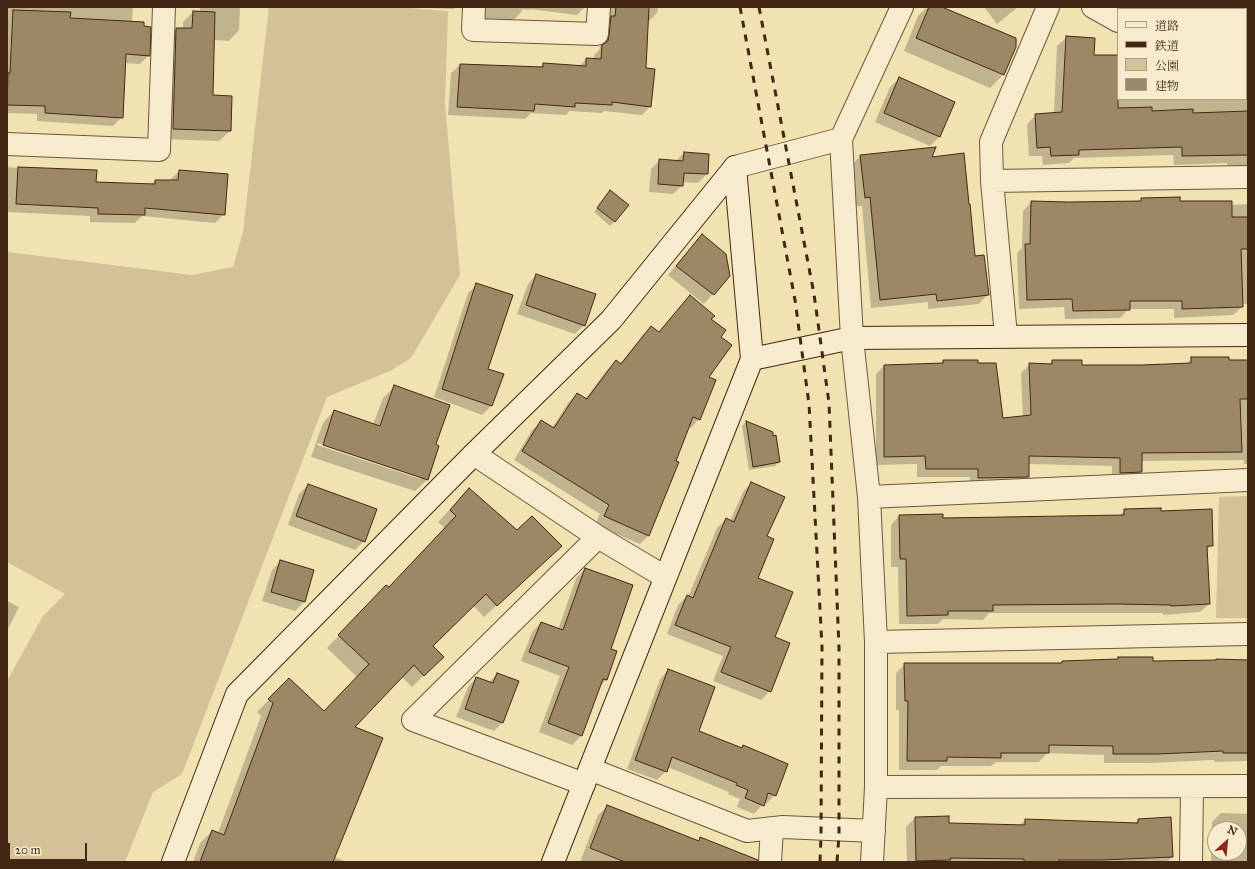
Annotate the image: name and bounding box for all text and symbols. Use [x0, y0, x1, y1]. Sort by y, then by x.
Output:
legend [1117, 8, 1247, 100]
text: 道路 [1155, 19, 1179, 33]
text: 鉄道 [1155, 39, 1179, 53]
text: 公園 [1155, 59, 1179, 73]
text: 建物 [1155, 79, 1179, 93]
north arrow [1207, 821, 1247, 861]
text: N [1225, 823, 1239, 839]
scale bar [10, 835, 89, 861]
text: 20 m [15, 843, 41, 857]

